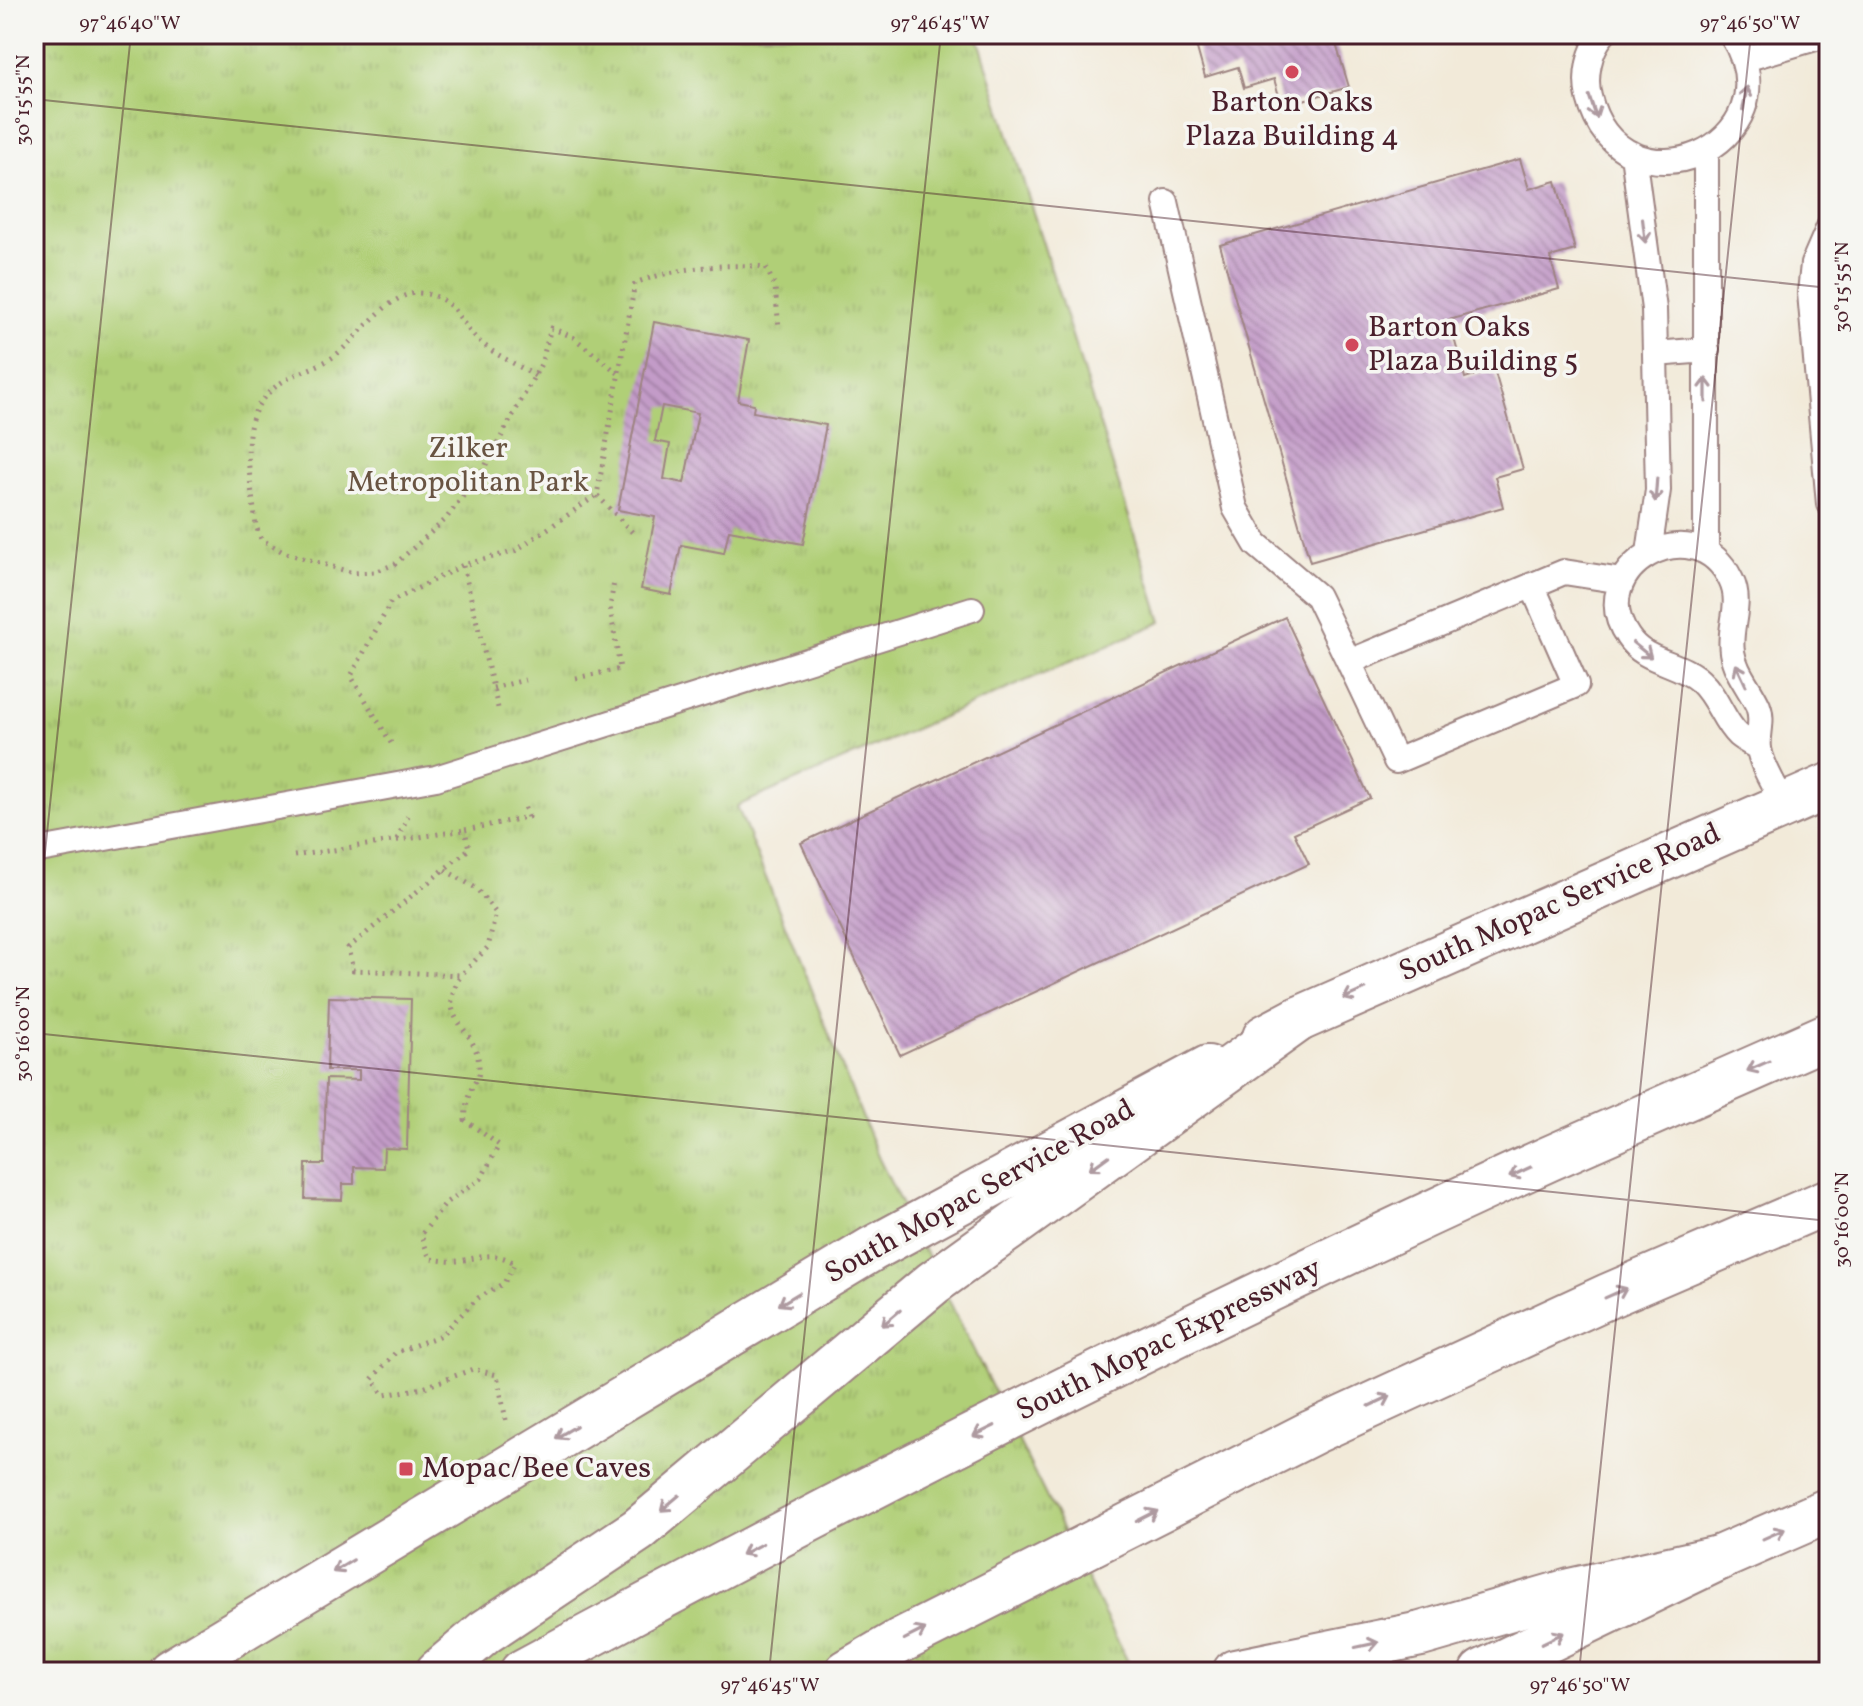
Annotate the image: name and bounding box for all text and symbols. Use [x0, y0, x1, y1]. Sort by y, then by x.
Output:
text: 97°46'40"W [79, 10, 181, 38]
text: 97°46'45"W [890, 10, 990, 38]
text: 97°46'50"W [1700, 10, 1800, 38]
text: 30°15'55"N [10, 54, 38, 146]
marker: Barton Oaks Plaza Building 4 [1283, 63, 1301, 81]
place label: Barton Oaks Plaza Building 4 [1185, 82, 1399, 158]
one-way arrow [1738, 86, 1753, 112]
one-way arrow [1586, 94, 1601, 119]
one-way arrow [1637, 218, 1652, 243]
text: 30°15'55"N [1829, 241, 1857, 333]
place label: Barton Oaks Plaza Building 5 [1368, 307, 1579, 383]
marker: Barton Oaks Plaza Building 5 [1343, 336, 1361, 354]
one-way arrow [1699, 377, 1714, 404]
park label: Zilker Metropolitan Park [347, 428, 589, 504]
one-way arrow [1649, 476, 1664, 503]
one-way arrow [1631, 641, 1652, 658]
one-way arrow [1733, 664, 1748, 688]
street label: South Mopac Service Road [1392, 813, 1728, 993]
text: 30°16'00"N [10, 986, 38, 1082]
one-way arrow [1343, 987, 1367, 1002]
one-way arrow [1746, 1060, 1770, 1075]
street label: South Mopac Service Road [818, 1089, 1142, 1295]
one-way arrow [1089, 1154, 1111, 1171]
one-way arrow [1508, 1165, 1532, 1180]
text: 30°16'00"N [1829, 1172, 1857, 1268]
street label: South Mopac Expressway [1009, 1248, 1329, 1432]
one-way arrow [1603, 1284, 1628, 1299]
one-way arrow [778, 1291, 801, 1307]
one-way arrow [881, 1309, 902, 1327]
one-way arrow [1367, 1393, 1391, 1408]
one-way arrow [972, 1424, 996, 1440]
one-way arrow [555, 1425, 578, 1441]
place label: Mopac/Bee Caves [422, 1448, 651, 1490]
marker: Mopac/Bee Caves [397, 1460, 415, 1478]
one-way arrow [661, 1494, 681, 1512]
one-way arrow [1134, 1508, 1158, 1524]
one-way arrow [1761, 1525, 1786, 1540]
one-way arrow [740, 1542, 764, 1558]
one-way arrow [332, 1558, 355, 1574]
one-way arrow [902, 1626, 926, 1641]
one-way arrow [1540, 1630, 1564, 1645]
one-way arrow [1353, 1637, 1379, 1652]
text: 97°46'45"W [720, 1672, 820, 1700]
text: 97°46'50"W [1530, 1672, 1630, 1700]

